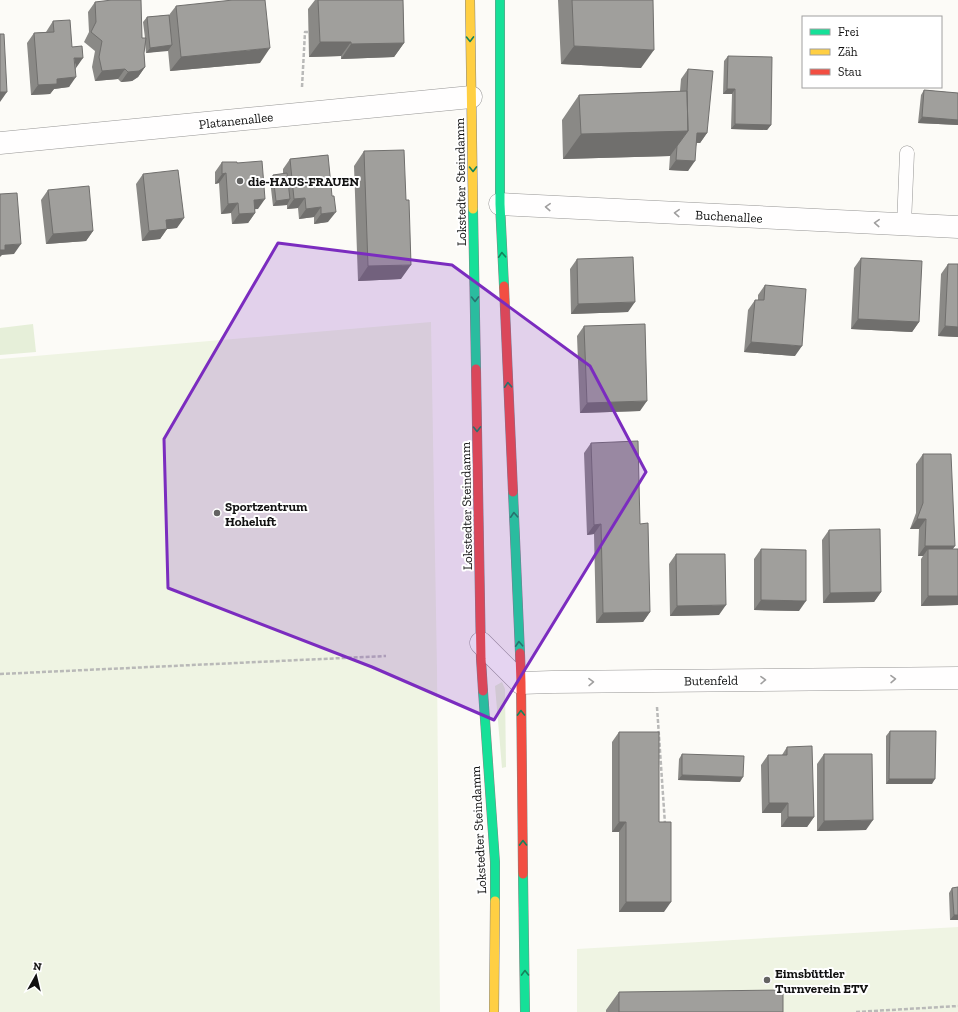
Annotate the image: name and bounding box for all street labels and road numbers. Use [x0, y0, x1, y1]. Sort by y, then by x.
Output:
street label: Platanenallee [198, 109, 274, 132]
street label: Lokstedter Steindamm [452, 117, 469, 246]
street label: Buchenallee [695, 207, 763, 226]
street label: Lokstedter Steindamm [458, 441, 475, 570]
street label: Butenfeld [684, 673, 738, 688]
street label: Lokstedter Steindamm [468, 765, 489, 894]

